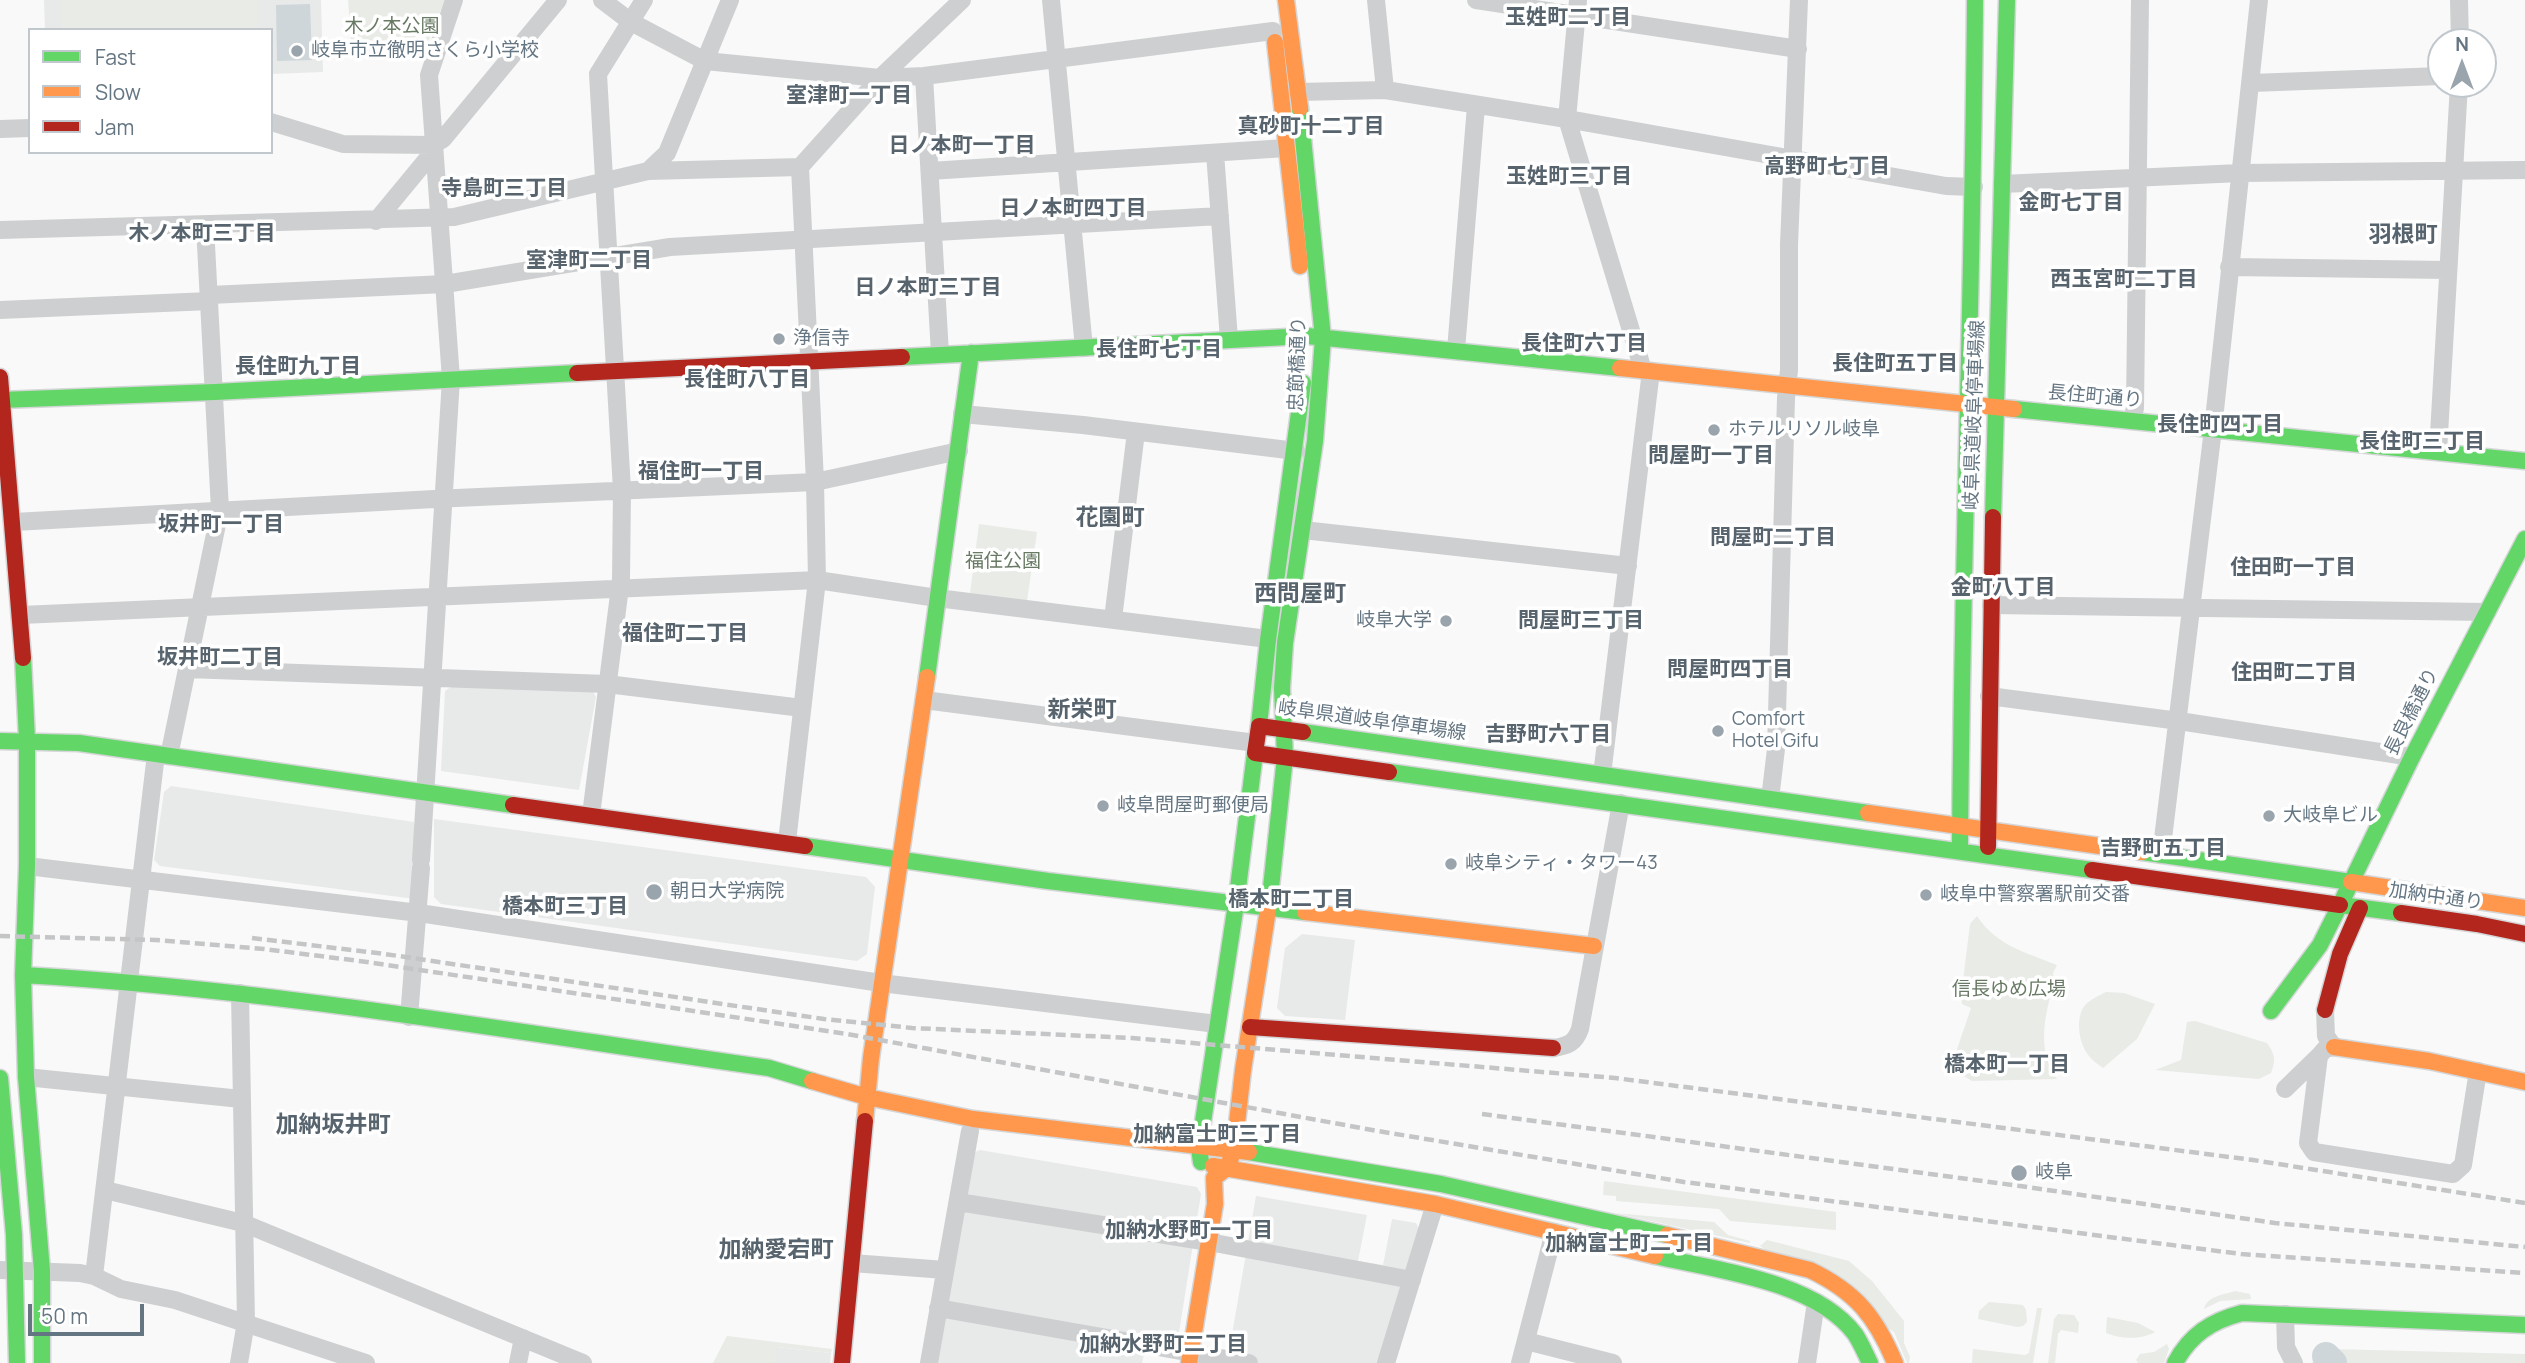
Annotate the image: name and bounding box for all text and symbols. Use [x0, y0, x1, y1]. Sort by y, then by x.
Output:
district label: 玉姓町二丁目 [1505, 5, 1631, 31]
park label: 木ノ本公園 [345, 16, 439, 38]
legend [28, 28, 273, 154]
north arrow [2427, 28, 2497, 98]
text: N [2455, 31, 2469, 57]
place label: 岐阜市立徹明さくら小学校 [311, 40, 539, 62]
text: Fast [95, 43, 136, 71]
marker: 岐阜市立徹明さくら小学校 [289, 43, 305, 59]
text: Slow [95, 78, 141, 106]
district label: 室津町一丁目 [786, 83, 912, 109]
text: Jam [95, 113, 134, 141]
district label: 真砂町十二丁目 [1238, 114, 1384, 140]
district label: 日ノ本町一丁目 [889, 133, 1035, 159]
district label: 高野町七丁目 [1764, 154, 1890, 180]
district label: 玉姓町三丁目 [1506, 164, 1632, 190]
district label: 寺島町三丁目 [441, 176, 567, 202]
district label: 金町七丁目 [2019, 190, 2123, 216]
district label: 日ノ本町四丁目 [1000, 196, 1146, 222]
district label: 木ノ本町三丁目 [129, 221, 275, 247]
district label: 羽根町 [2369, 222, 2437, 250]
district label: 室津町二丁目 [526, 248, 652, 274]
district label: 西玉宮町二丁目 [2051, 267, 2197, 293]
district label: 日ノ本町三丁目 [855, 275, 1001, 301]
street label: 忠節橋通り [1285, 316, 1311, 412]
street label: 岐阜県道岐阜停車場線 [1960, 320, 1990, 510]
place label: 浄信寺 [793, 328, 850, 350]
marker: 浄信寺 [771, 331, 787, 347]
district label: 長住町六丁目 [1521, 331, 1647, 357]
district label: 長住町七丁目 [1096, 337, 1222, 363]
district label: 長住町五丁目 [1832, 351, 1958, 377]
district label: 長住町九丁目 [235, 354, 361, 380]
district label: 長住町八丁目 [684, 367, 810, 393]
street label: 長住町通り [2047, 382, 2143, 412]
district label: 長住町四丁目 [2157, 412, 2283, 438]
place label: ホテルリソル岐阜 [1728, 419, 1880, 441]
marker: ホテルリソル岐阜 [1706, 422, 1722, 438]
district label: 長住町三丁目 [2359, 429, 2485, 455]
district label: 問屋町一丁目 [1648, 443, 1774, 469]
district label: 福住町一丁目 [638, 459, 764, 485]
district label: 花園町 [1076, 505, 1144, 533]
district label: 坂井町一丁目 [158, 512, 284, 538]
district label: 問屋町二丁目 [1710, 525, 1836, 551]
park label: 福住公園 [965, 551, 1041, 573]
district label: 住田町一丁目 [2230, 555, 2356, 581]
district label: 金町八丁目 [1951, 575, 2055, 601]
district label: 西問屋町 [1254, 581, 1346, 609]
district label: 問屋町三丁目 [1518, 608, 1644, 634]
place label: 岐阜大学 [1356, 610, 1432, 632]
marker: 岐阜大学 [1438, 613, 1454, 629]
district label: 福住町二丁目 [622, 621, 748, 647]
district label: 坂井町二丁目 [157, 645, 283, 671]
district label: 問屋町四丁目 [1667, 657, 1793, 683]
district label: 住田町二丁目 [2231, 660, 2357, 686]
street label: 長良橋通り [2380, 665, 2444, 759]
street label: 岐阜県道岐阜停車場線 [1276, 696, 1468, 746]
district label: 新栄町 [1048, 697, 1116, 725]
place label: Comfort Hotel Gifu [1732, 709, 1819, 753]
district label: 吉野町六丁目 [1485, 722, 1611, 748]
marker: Comfort Hotel Gifu [1710, 723, 1726, 739]
place label: 岐阜問屋町郵便局 [1117, 795, 1269, 817]
marker: 岐阜問屋町郵便局 [1095, 798, 1111, 814]
place label: 大岐阜ビル [2283, 805, 2378, 827]
marker: 大岐阜ビル [2261, 808, 2277, 824]
district label: 吉野町五丁目 [2100, 836, 2226, 862]
place label: 岐阜シティ・タワー43 [1465, 853, 1658, 875]
marker: 岐阜シティ・タワー43 [1443, 856, 1459, 872]
street label: 加納中通り [2387, 879, 2485, 915]
place label: 朝日大学病院 [670, 881, 784, 903]
marker: 朝日大学病院 [644, 882, 664, 902]
place label: 岐阜中警察署駅前交番 [1940, 884, 2130, 906]
district label: 橋本町二丁目 [1228, 887, 1354, 913]
marker: 岐阜中警察署駅前交番 [1918, 887, 1934, 903]
district label: 橋本町三丁目 [502, 894, 628, 920]
park label: 信長ゆめ広場 [1952, 979, 2066, 1001]
district label: 橋本町一丁目 [1944, 1052, 2070, 1078]
district label: 加納坂井町 [276, 1112, 390, 1140]
district label: 加納富士町三丁目 [1133, 1122, 1301, 1148]
place label: 岐阜 [2035, 1162, 2073, 1184]
marker: 岐阜 [2009, 1163, 2029, 1183]
district label: 加納水野町一丁目 [1105, 1218, 1273, 1244]
district label: 加納富士町二丁目 [1545, 1231, 1713, 1257]
district label: 加納愛宕町 [719, 1237, 833, 1265]
scale bar [32, 1290, 147, 1334]
text: 50 m [41, 1302, 88, 1330]
district label: 加納水野町二丁目 [1079, 1332, 1247, 1358]

